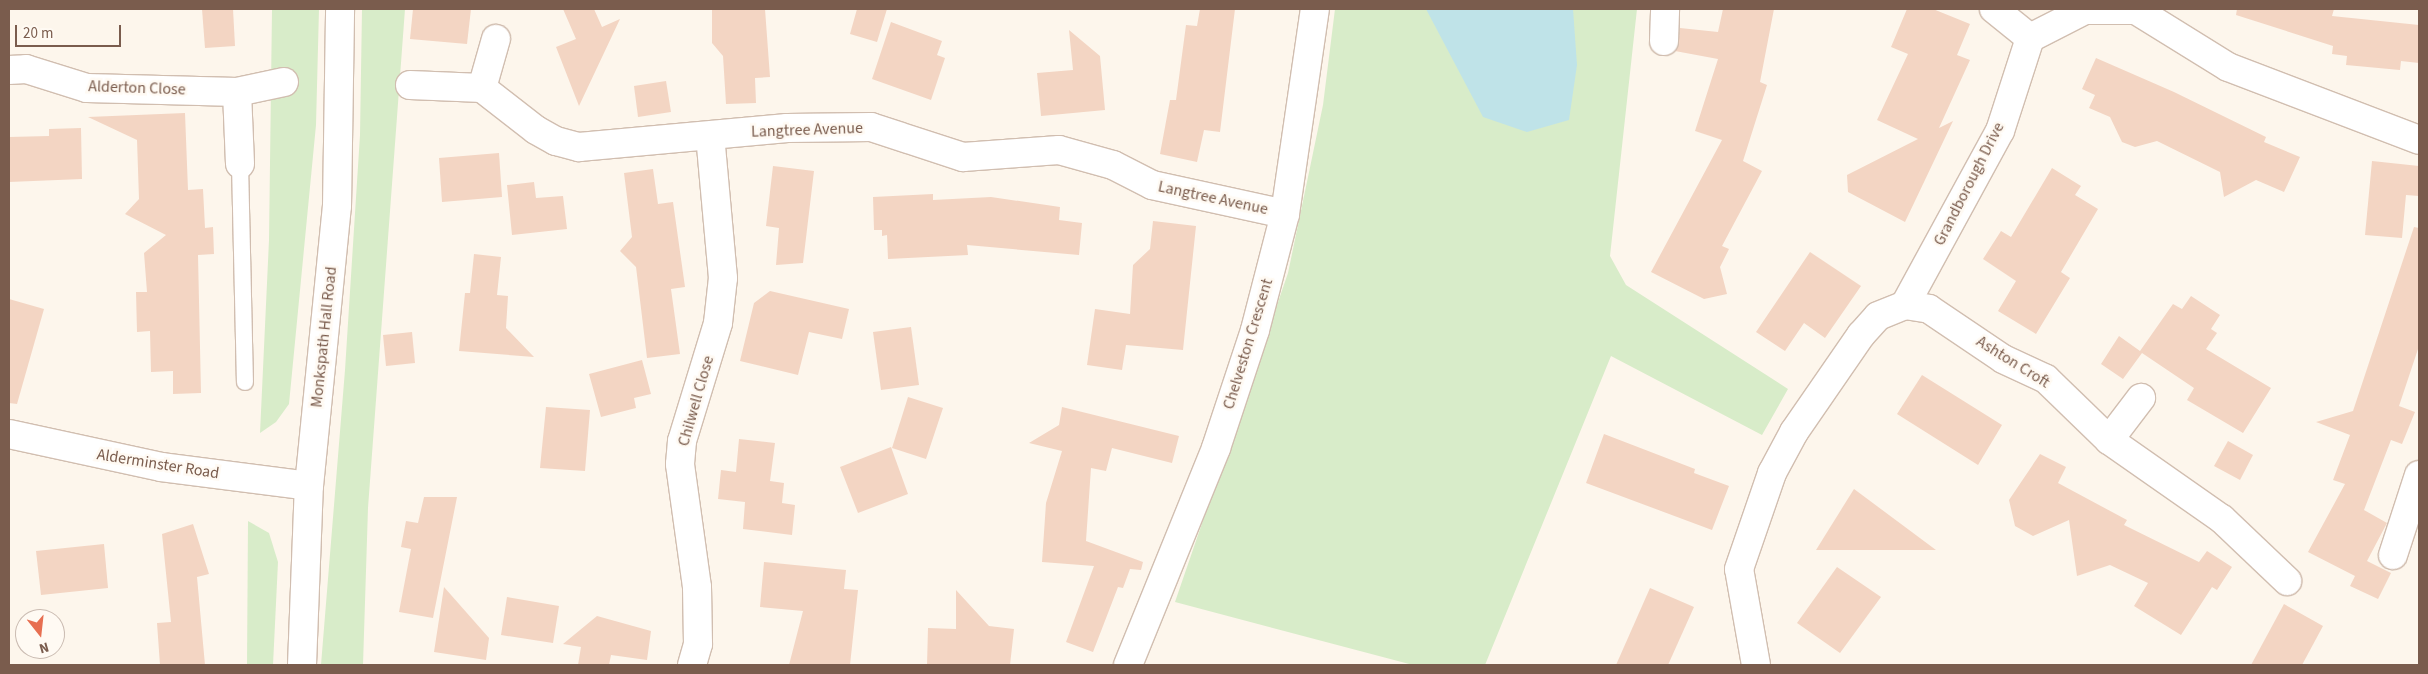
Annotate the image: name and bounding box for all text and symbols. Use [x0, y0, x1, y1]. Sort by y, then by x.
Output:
scale bar [18, 15, 124, 47]
text: 20 m [23, 23, 53, 44]
street label: Alderton Close [88, 77, 186, 99]
street label: Langtree Avenue [751, 118, 863, 142]
street label: Grandborough Drive [1930, 119, 2008, 249]
street label: Langtree Avenue [1156, 177, 1270, 219]
street label: Monkspath Hall Road [307, 266, 341, 408]
street label: Chelveston Crescent [1219, 276, 1277, 412]
street label: Ashton Croft [1973, 332, 2053, 392]
street label: Chilwell Close [674, 354, 718, 448]
street label: Alderminster Road [95, 445, 221, 483]
north arrow [15, 609, 65, 659]
text: N [37, 637, 51, 658]

